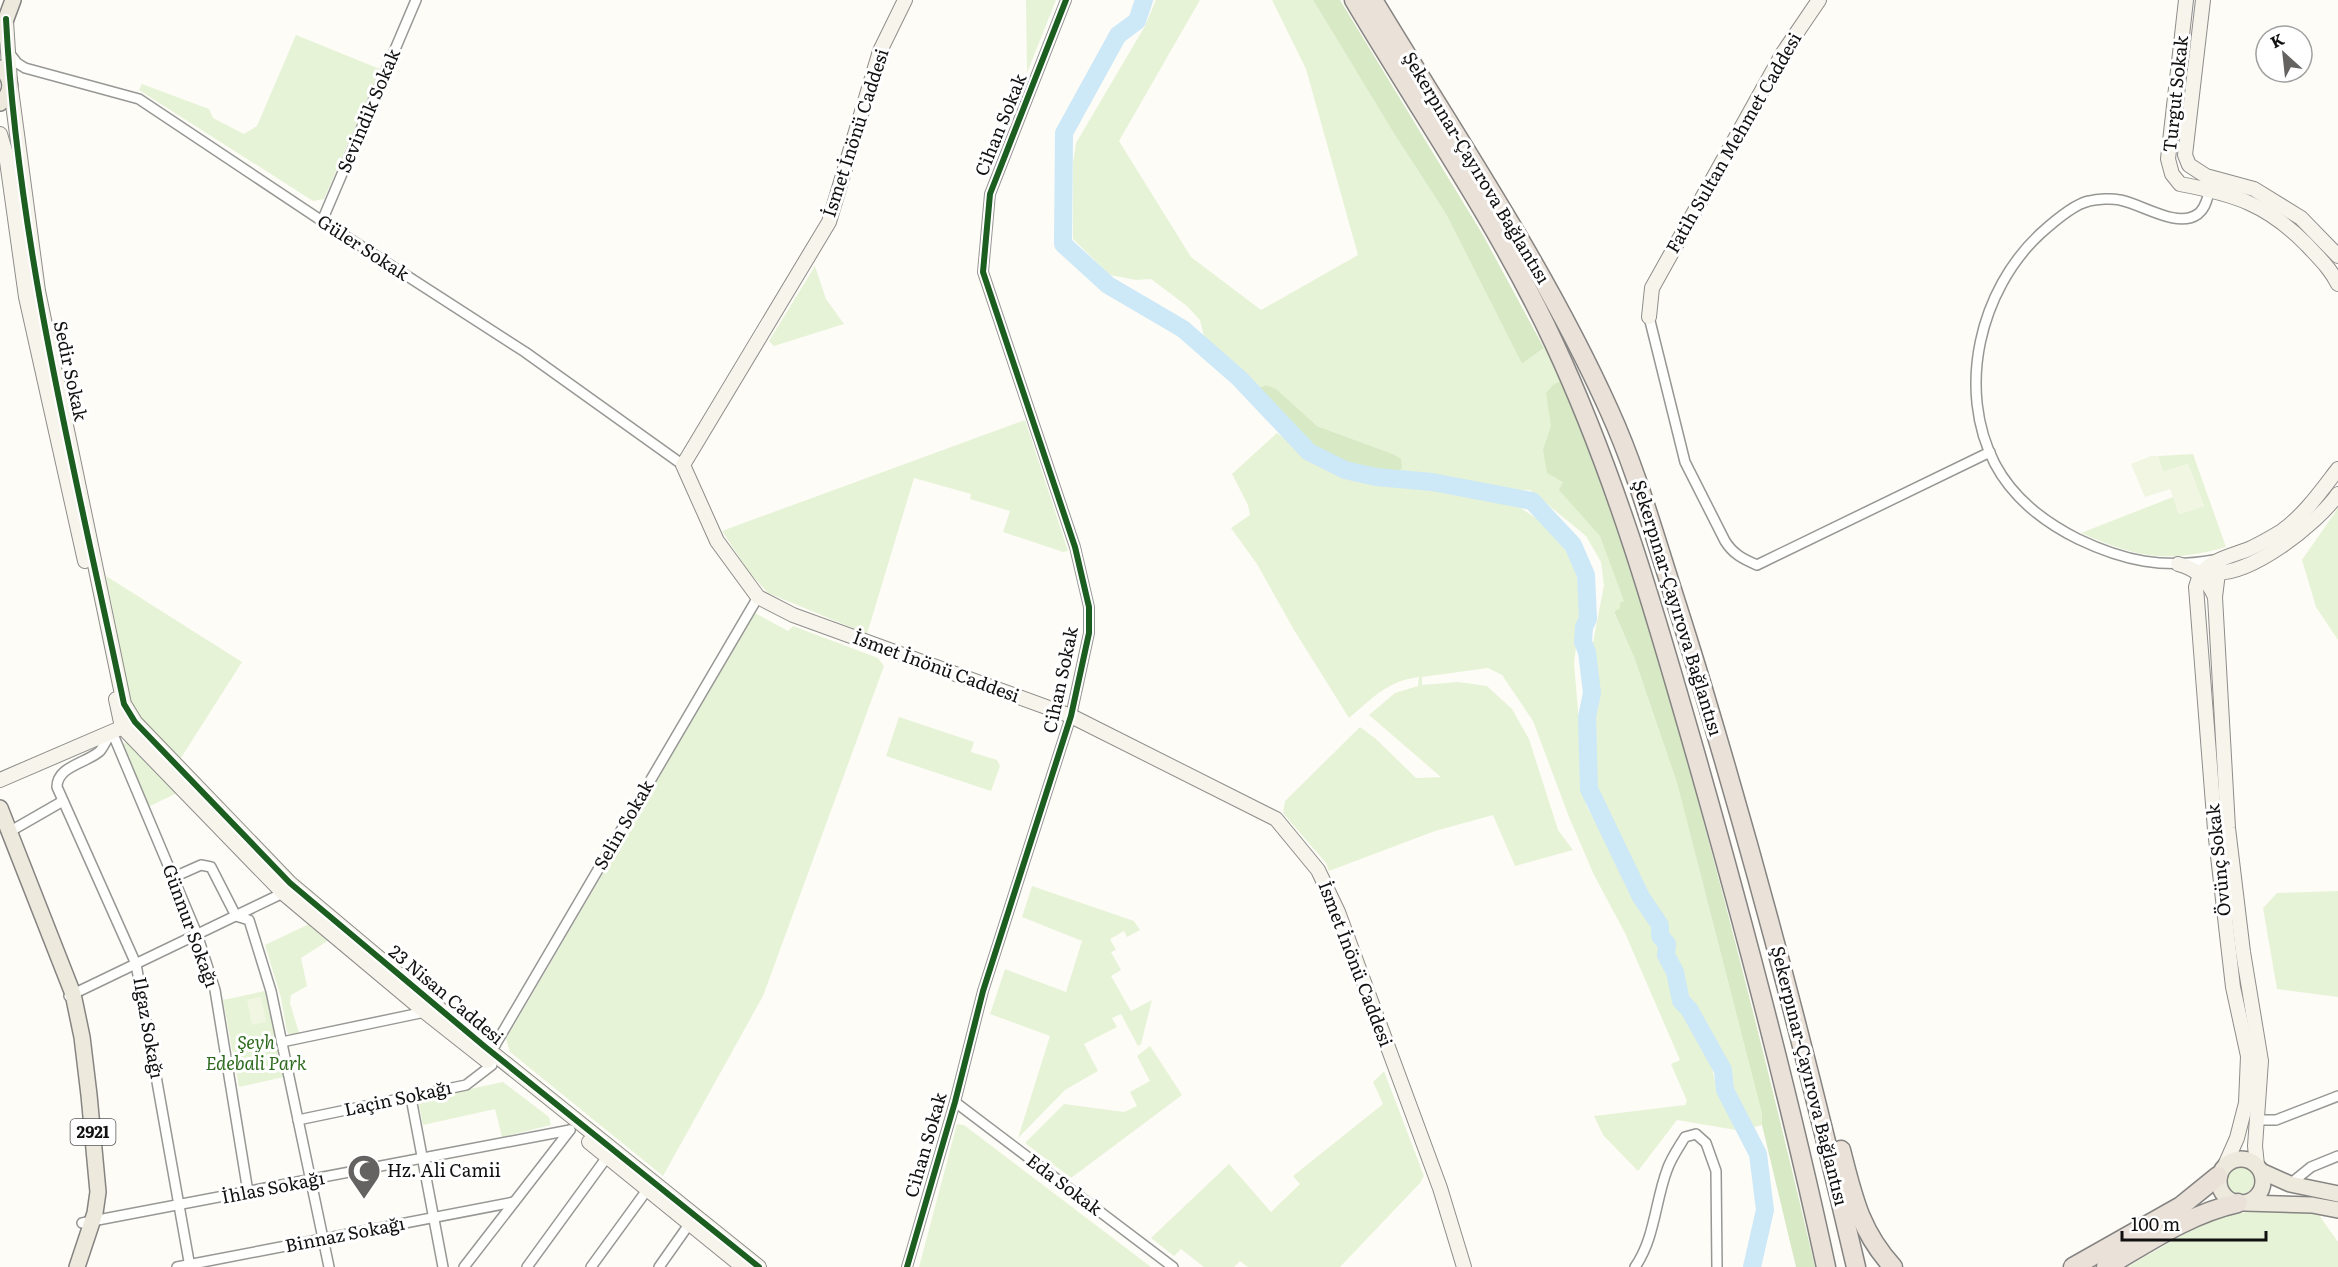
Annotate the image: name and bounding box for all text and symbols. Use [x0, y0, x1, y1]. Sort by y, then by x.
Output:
north arrow [2254, 24, 2314, 84]
text: K [2266, 26, 2288, 53]
street label: Fatih Sultan Mehmet Caddesi [1658, 27, 1807, 258]
street label: Turgut Sokak [2155, 33, 2194, 154]
street label: Sevindik Sokak [329, 43, 406, 177]
street label: İsmet İnönü Caddesi [815, 45, 895, 220]
street label: Şekerpınar-Çayırova Bağlantısı [1397, 46, 1558, 288]
street label: Cihan Sokak [967, 68, 1033, 180]
street label: Güler Sokak [313, 207, 416, 287]
street label: Sedir Sokak [48, 318, 95, 424]
street label: Şekerpınar-Çayırova Bağlantısı [1627, 476, 1730, 739]
street label: İsmet İnönü Caddesi [849, 623, 1024, 708]
street label: Cihan Sokak [1035, 623, 1084, 735]
street label: Selin Sokak [586, 773, 660, 874]
street label: Övünç Sokak [2198, 802, 2237, 918]
street label: Günnur Sokağı [157, 860, 226, 991]
street label: İsmet İnönü Caddesi [1312, 877, 1400, 1050]
street label: 23 Nisan Caddesi [384, 938, 510, 1050]
street label: Şekerpınar-Çayırova Bağlantısı [1765, 943, 1856, 1208]
street label: Ilgaz Sokağı [127, 975, 172, 1081]
park label: Şeyh Edebali Park [205, 1028, 307, 1076]
street label: Laçin Sokağı [341, 1073, 454, 1122]
street label: Cihan Sokak [897, 1088, 953, 1200]
road number: 2921 [70, 1119, 116, 1145]
street label: Eda Sokak [1021, 1146, 1109, 1222]
mosque icon: Hz. Ali Camii [346, 1153, 382, 1200]
place label: Hz. Ali Camii [387, 1156, 501, 1183]
street label: İhlas Sokağı [219, 1163, 326, 1210]
scale bar [2122, 1204, 2266, 1242]
street label: Binnaz Sokağı [283, 1209, 407, 1258]
text: 100 m [2131, 1210, 2180, 1237]

